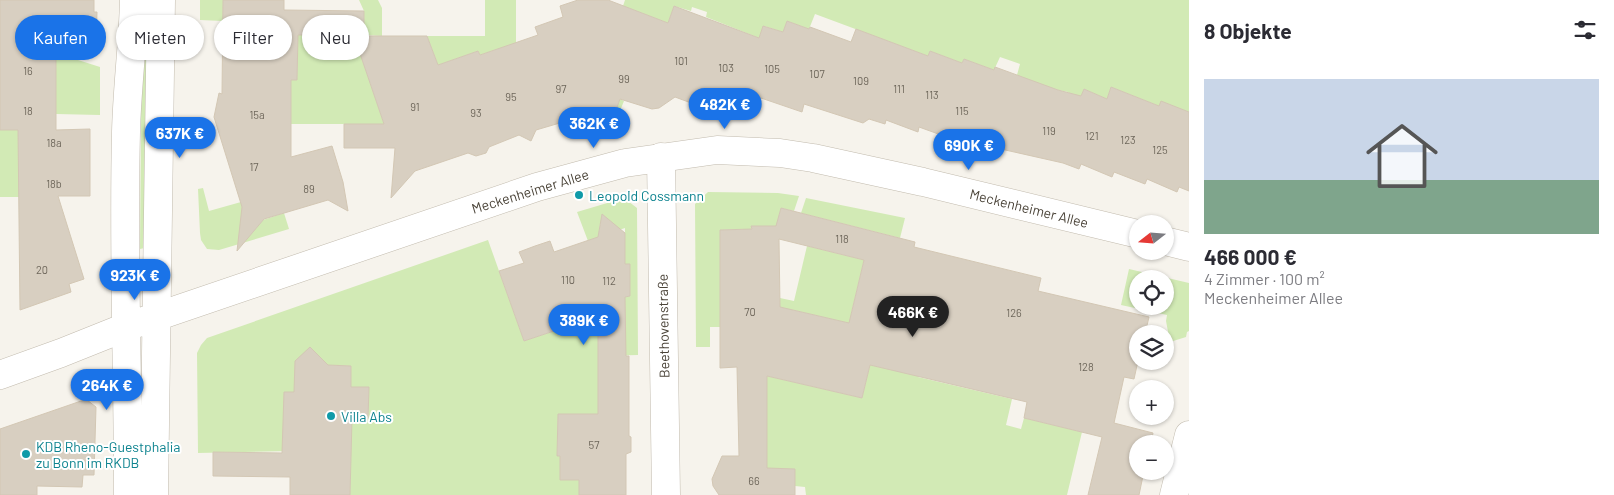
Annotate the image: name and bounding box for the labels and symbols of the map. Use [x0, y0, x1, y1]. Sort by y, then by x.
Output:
house number: 101 [674, 54, 688, 67]
house number: 103 [718, 61, 734, 74]
house number: 105 [764, 62, 780, 75]
house number: 16 [23, 64, 33, 77]
house number: 107 [809, 67, 825, 80]
house number: 99 [618, 72, 630, 85]
house number: 109 [853, 74, 869, 87]
house number: 97 [556, 82, 566, 95]
house number: 111 [893, 82, 905, 95]
pin: 482K € [684, 88, 766, 130]
house number: 113 [925, 88, 939, 101]
house number: 95 [505, 90, 517, 103]
house number: 91 [410, 100, 420, 113]
house number: 18 [23, 104, 33, 117]
house number: 115 [955, 104, 969, 117]
house number: 93 [470, 106, 482, 119]
pin: 362K € [553, 106, 635, 149]
house number: 15a [249, 108, 265, 121]
pin: 637K € [139, 116, 221, 159]
house number: 119 [1042, 124, 1056, 137]
pin: 690K € [928, 128, 1010, 171]
house number: 121 [1085, 129, 1099, 142]
house number: 123 [1120, 133, 1136, 146]
house number: 18a [46, 136, 62, 149]
house number: 125 [1152, 143, 1168, 156]
house number: 17 [249, 160, 259, 173]
street label: Meckenheimer Allee [469, 165, 591, 217]
house number: 18b [46, 177, 62, 190]
house number: 89 [303, 182, 315, 195]
street label: Meckenheimer Allee [968, 185, 1090, 231]
place label: Leopold Cossmann [589, 187, 704, 204]
marker: Leopold Cossmann [573, 189, 585, 201]
north arrow [1129, 215, 1174, 260]
house number: 118 [835, 232, 849, 245]
pin: 923K € [94, 258, 176, 301]
house number: 20 [36, 263, 48, 276]
house number: 110 [561, 273, 575, 286]
house number: 112 [602, 274, 616, 287]
street label: Beethovenstraße [654, 274, 672, 378]
pin: 466K € [872, 296, 954, 338]
pin: 389K € [543, 304, 625, 346]
house number: 70 [744, 305, 756, 318]
house number: 126 [1006, 306, 1022, 319]
house number: 128 [1078, 360, 1094, 373]
pin: 264K € [66, 368, 148, 411]
place label: Villa Abs [341, 408, 392, 425]
marker: Villa Abs [325, 410, 337, 422]
place label: KDB Rheno-Guestphalia zu Bonn im RKDB [36, 438, 180, 471]
house number: 57 [589, 438, 599, 451]
marker: KDB Rheno-Guestphalia zu Bonn im RKDB [20, 448, 32, 460]
house number: 66 [748, 474, 760, 487]

